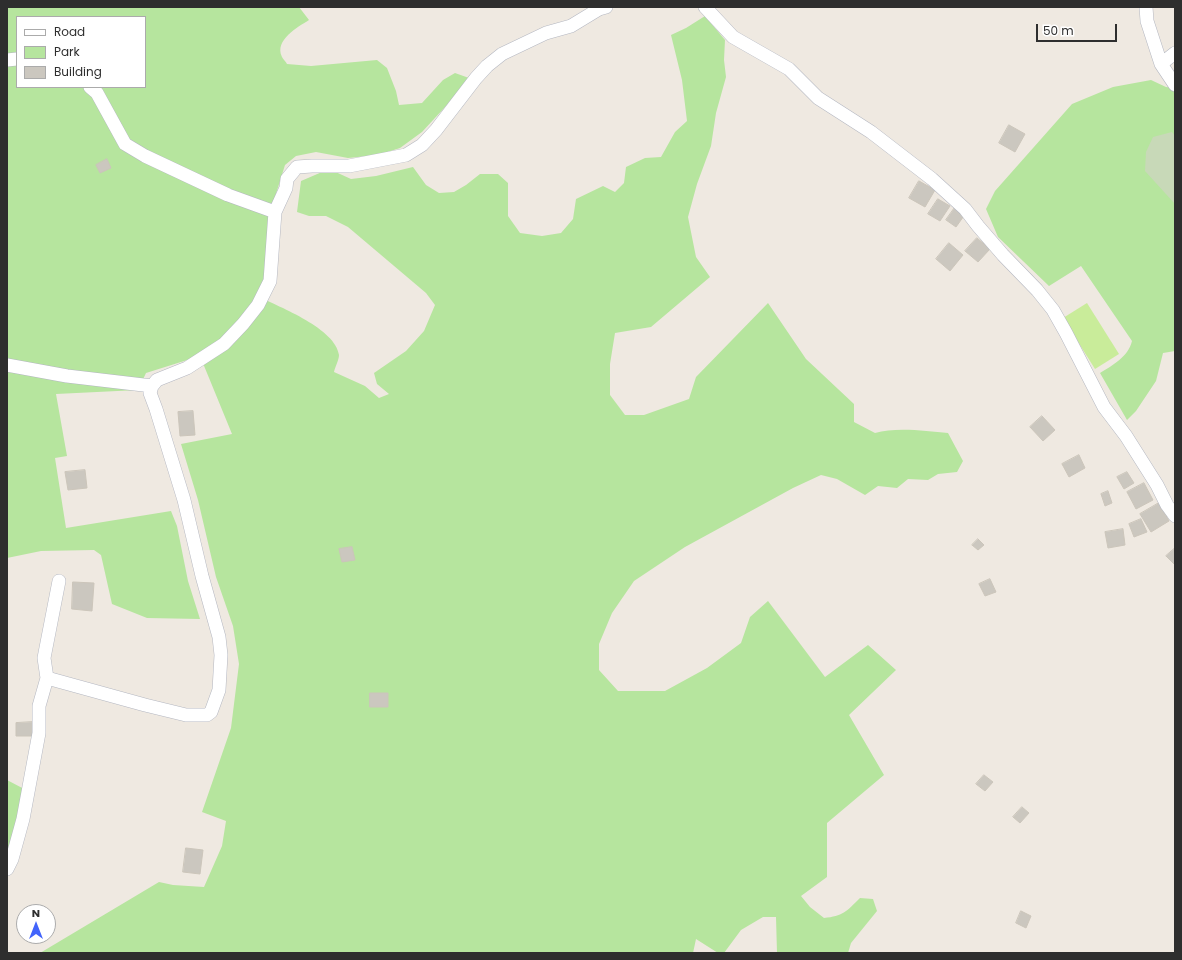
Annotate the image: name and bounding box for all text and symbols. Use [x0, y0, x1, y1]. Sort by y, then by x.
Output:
legend [16, 16, 146, 88]
scale bar [1038, 16, 1119, 42]
text: 50 m [1043, 22, 1074, 39]
text: Road [54, 23, 85, 40]
text: Park [54, 43, 80, 60]
text: Building [54, 63, 102, 80]
north arrow [16, 904, 56, 944]
text: N [32, 905, 40, 921]

